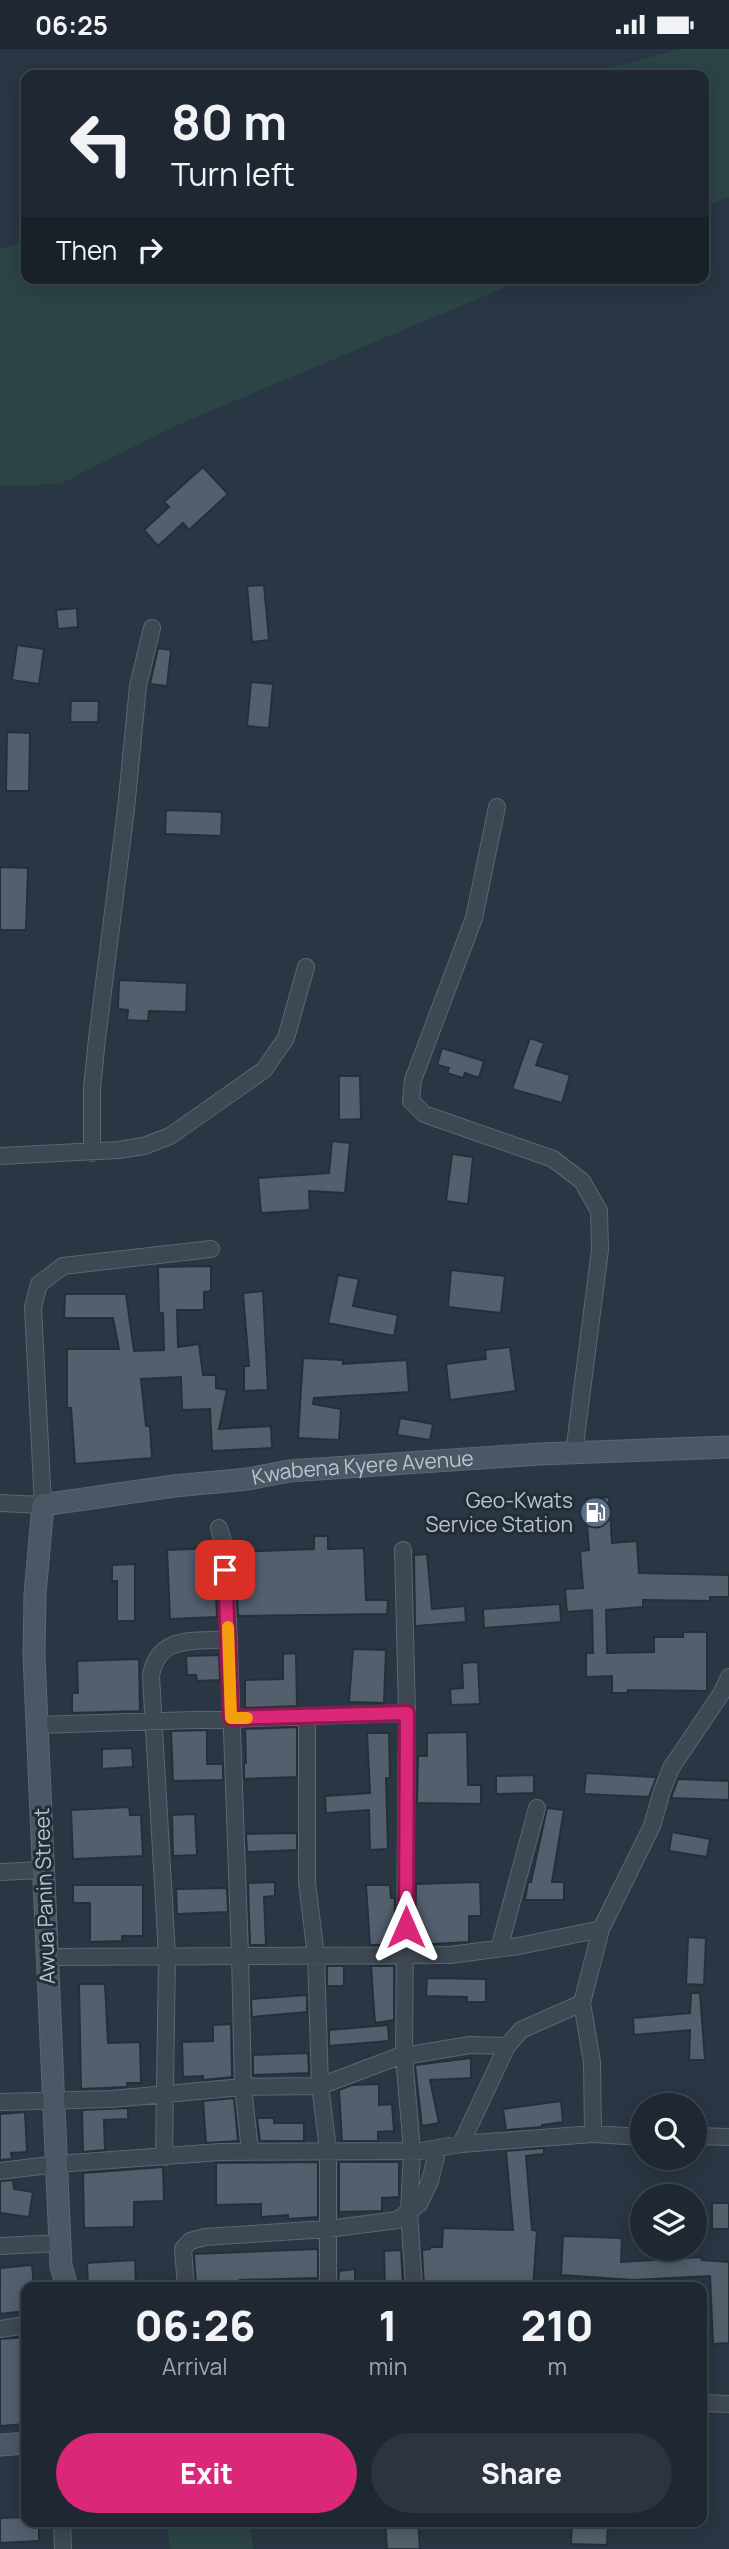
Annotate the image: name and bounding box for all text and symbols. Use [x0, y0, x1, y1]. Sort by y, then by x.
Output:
text: 06:25 [35, 7, 108, 43]
text: 80 m [171, 88, 287, 155]
icon: left [56, 98, 147, 189]
text: Turn left [171, 152, 295, 196]
icon: right [131, 231, 169, 269]
text: Then [56, 232, 117, 268]
street label: Kwabena Kyere Avenue [249, 1444, 475, 1491]
place label: Geo-Kwats Service Station [426, 1486, 573, 1538]
fuel station icon: Geo-Kwats Service Station [579, 1496, 613, 1530]
pin [195, 1540, 255, 1600]
icon: arrive [206, 1551, 244, 1589]
street label: Awua Panin Street [27, 1807, 61, 1985]
position arrow [369, 1890, 443, 1964]
map controls [630, 2093, 707, 2261]
button: search [630, 2093, 707, 2170]
button: layers [630, 2184, 707, 2261]
text: 06:26 [134, 2296, 255, 2354]
text: 1 [379, 2296, 398, 2354]
text: 210 [521, 2296, 594, 2354]
text: Arrival [162, 2350, 228, 2382]
text: min [369, 2350, 407, 2382]
text: m [547, 2350, 567, 2382]
button: Exit [56, 2433, 357, 2513]
button: Share [371, 2433, 672, 2513]

